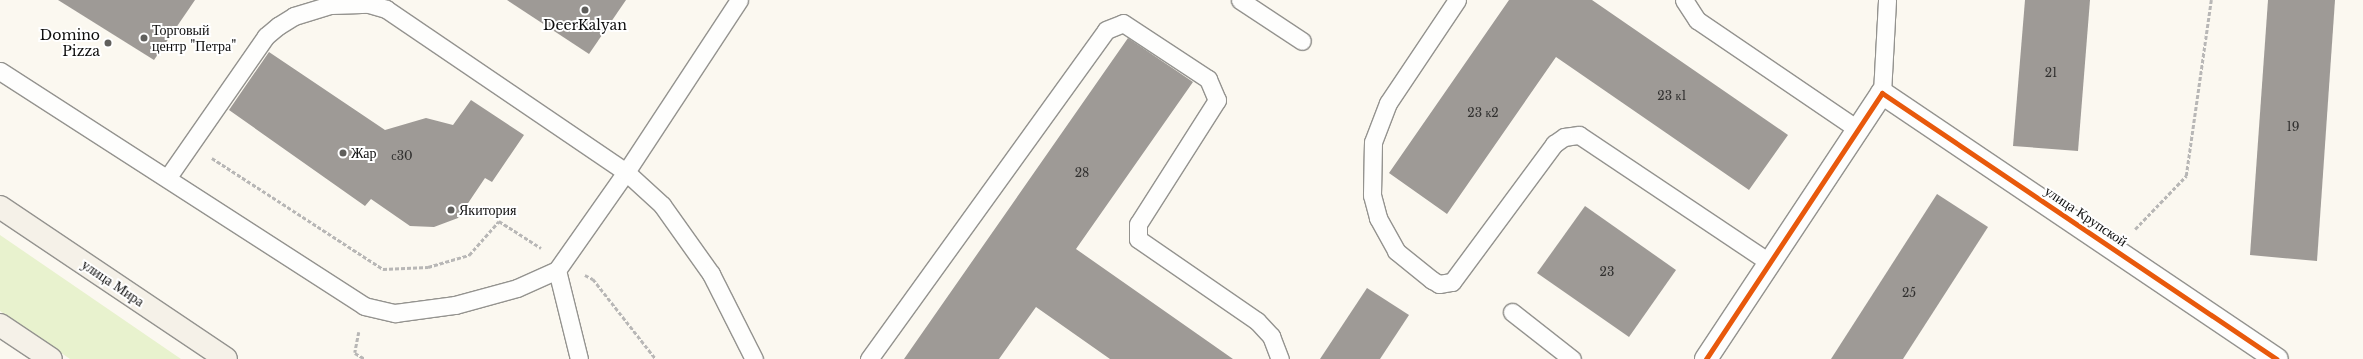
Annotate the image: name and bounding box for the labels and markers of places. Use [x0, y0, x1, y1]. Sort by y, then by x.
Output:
marker: DeerKalyan [580, 5, 590, 15]
place label: DeerKalyan [543, 17, 627, 33]
place label: Торговый центр "Петра" [152, 22, 237, 54]
place label: Domino Pizza [40, 27, 100, 60]
marker: Торговый центр "Петра" [139, 33, 149, 43]
marker: Domino Pizza [103, 38, 113, 48]
place label: Жар [351, 145, 376, 161]
marker: Жар [338, 148, 348, 158]
place label: Якитория [459, 202, 516, 218]
marker: Якитория [446, 205, 456, 215]

